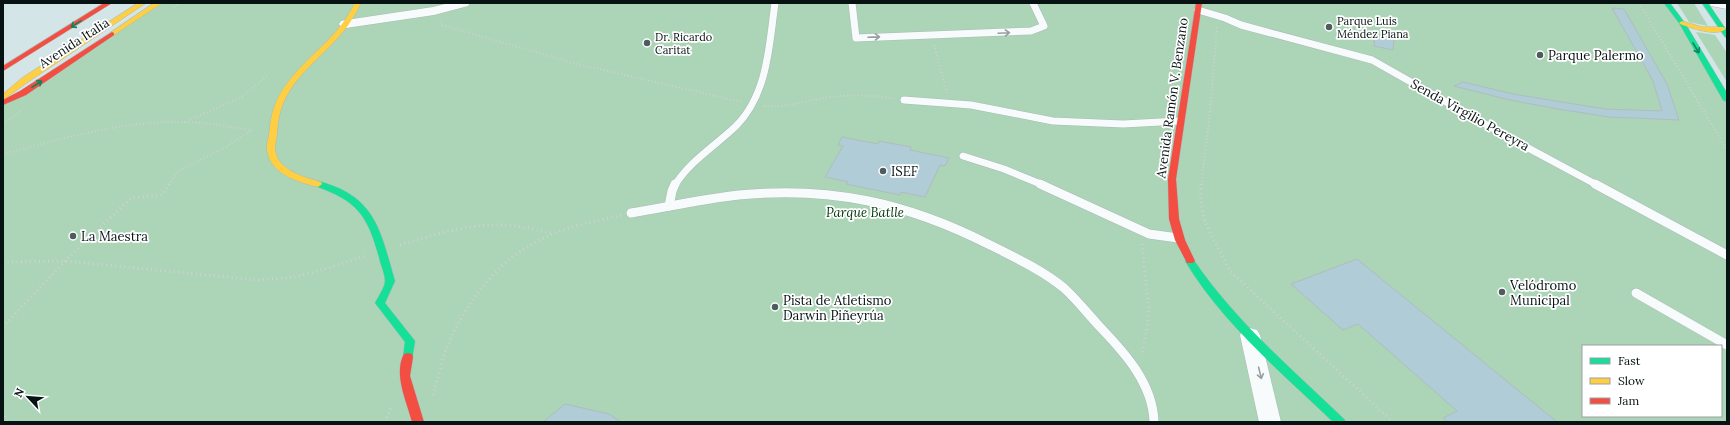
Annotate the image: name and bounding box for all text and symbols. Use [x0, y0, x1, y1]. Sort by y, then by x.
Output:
street label: Avenida Italia [35, 14, 113, 73]
place label: Parque Luis Méndez Piana [1337, 14, 1409, 41]
street label: Avenida Ramón V. Benzano [1152, 16, 1192, 180]
one-way arrow [70, 20, 82, 28]
marker: Parque Luis Méndez Piana [1324, 22, 1334, 32]
one-way arrow [997, 29, 1010, 37]
place label: Dr. Ricardo Caritat [655, 30, 712, 57]
one-way arrow [867, 33, 880, 41]
marker: Dr. Ricardo Caritat [642, 38, 652, 48]
one-way arrow [1692, 41, 1700, 53]
place label: Parque Palermo [1548, 47, 1644, 64]
marker: Parque Palermo [1535, 50, 1545, 60]
street label: Senda Virgilio Pereyra [1407, 75, 1533, 155]
one-way arrow [31, 79, 42, 88]
place label: ISEF [891, 163, 918, 180]
marker: ISEF [878, 166, 888, 176]
park label: Parque Batlle [826, 204, 904, 221]
place label: La Maestra [81, 228, 148, 245]
marker: La Maestra [68, 231, 78, 241]
place label: Velódromo Municipal [1509, 277, 1577, 309]
marker: Velódromo Municipal [1497, 287, 1507, 297]
place label: Pista de Atletismo Darwin Piñeyrúa [783, 292, 892, 324]
marker: Pista de Atletismo Darwin Piñeyrúa [770, 302, 780, 312]
legend [1582, 345, 1722, 417]
text: Fast [1618, 353, 1641, 368]
one-way arrow [1256, 366, 1264, 379]
text: Slow [1618, 373, 1645, 388]
north arrow [8, 377, 48, 417]
text: N [11, 385, 27, 400]
text: Jam [1617, 393, 1639, 408]

